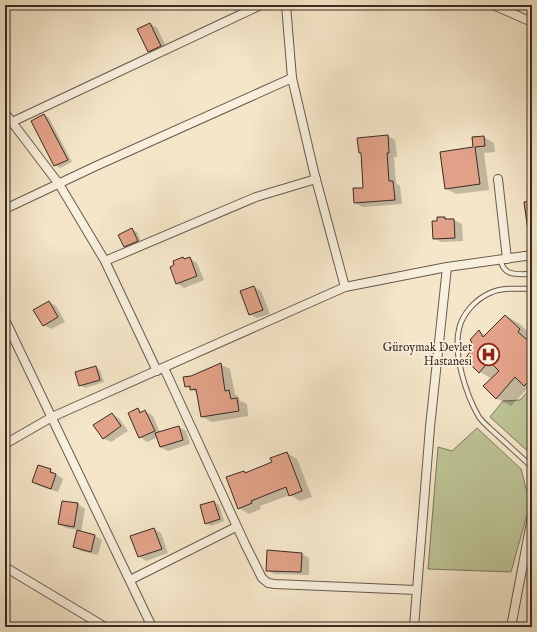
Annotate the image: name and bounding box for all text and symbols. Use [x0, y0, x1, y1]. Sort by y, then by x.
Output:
place label: Güroymak Devlet Hastanesi [383, 340, 472, 369]
hospital icon: Güroymak Devlet Hastanesi [475, 341, 501, 367]

